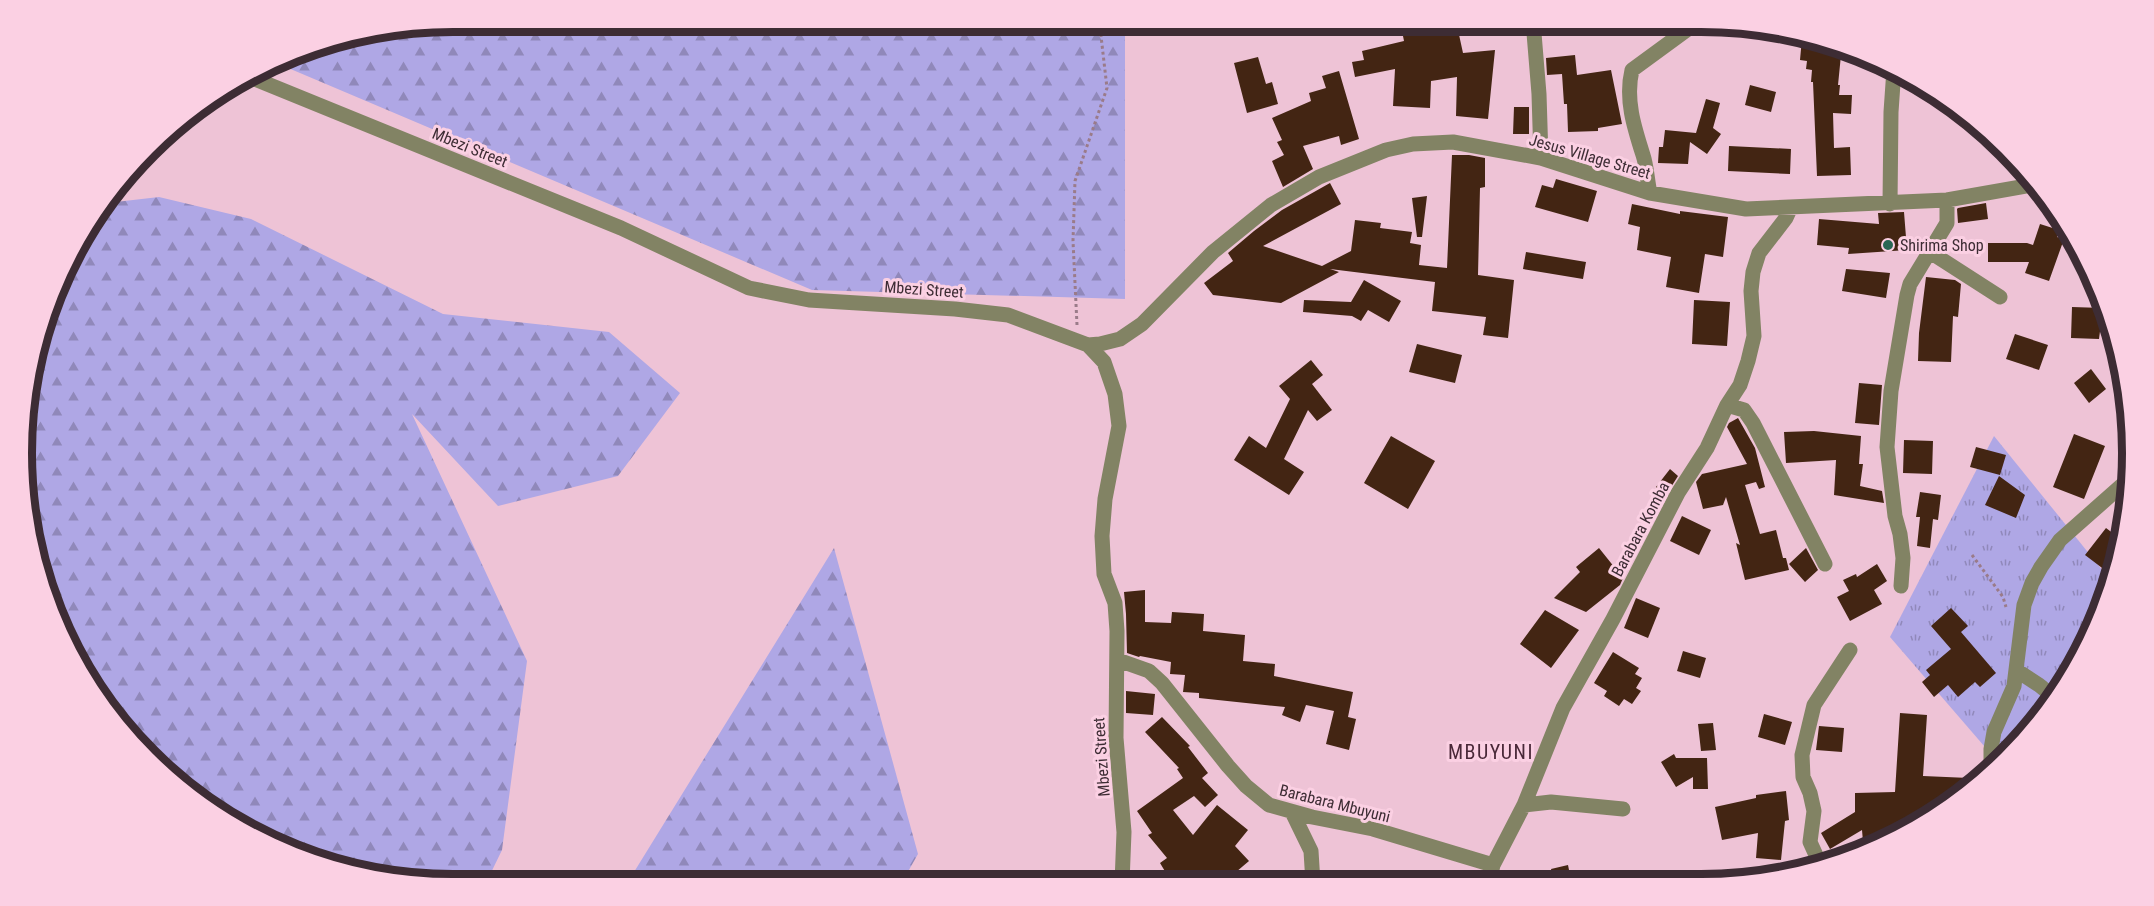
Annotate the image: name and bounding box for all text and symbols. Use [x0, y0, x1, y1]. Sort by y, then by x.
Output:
street label: Mbezi Street [429, 124, 510, 171]
street label: Jesus Village Street [1527, 130, 1653, 183]
place label: Shirima Shop [1900, 236, 1984, 255]
marker: Shirima Shop [1881, 238, 1895, 252]
street label: Mbezi Street [884, 277, 964, 302]
street label: Barabara Komba [1608, 479, 1673, 580]
street label: Mbezi Street [1089, 716, 1114, 797]
district label: MBUYUNI [1448, 740, 1534, 764]
street label: Barabara Mbuyuni [1277, 781, 1392, 826]

